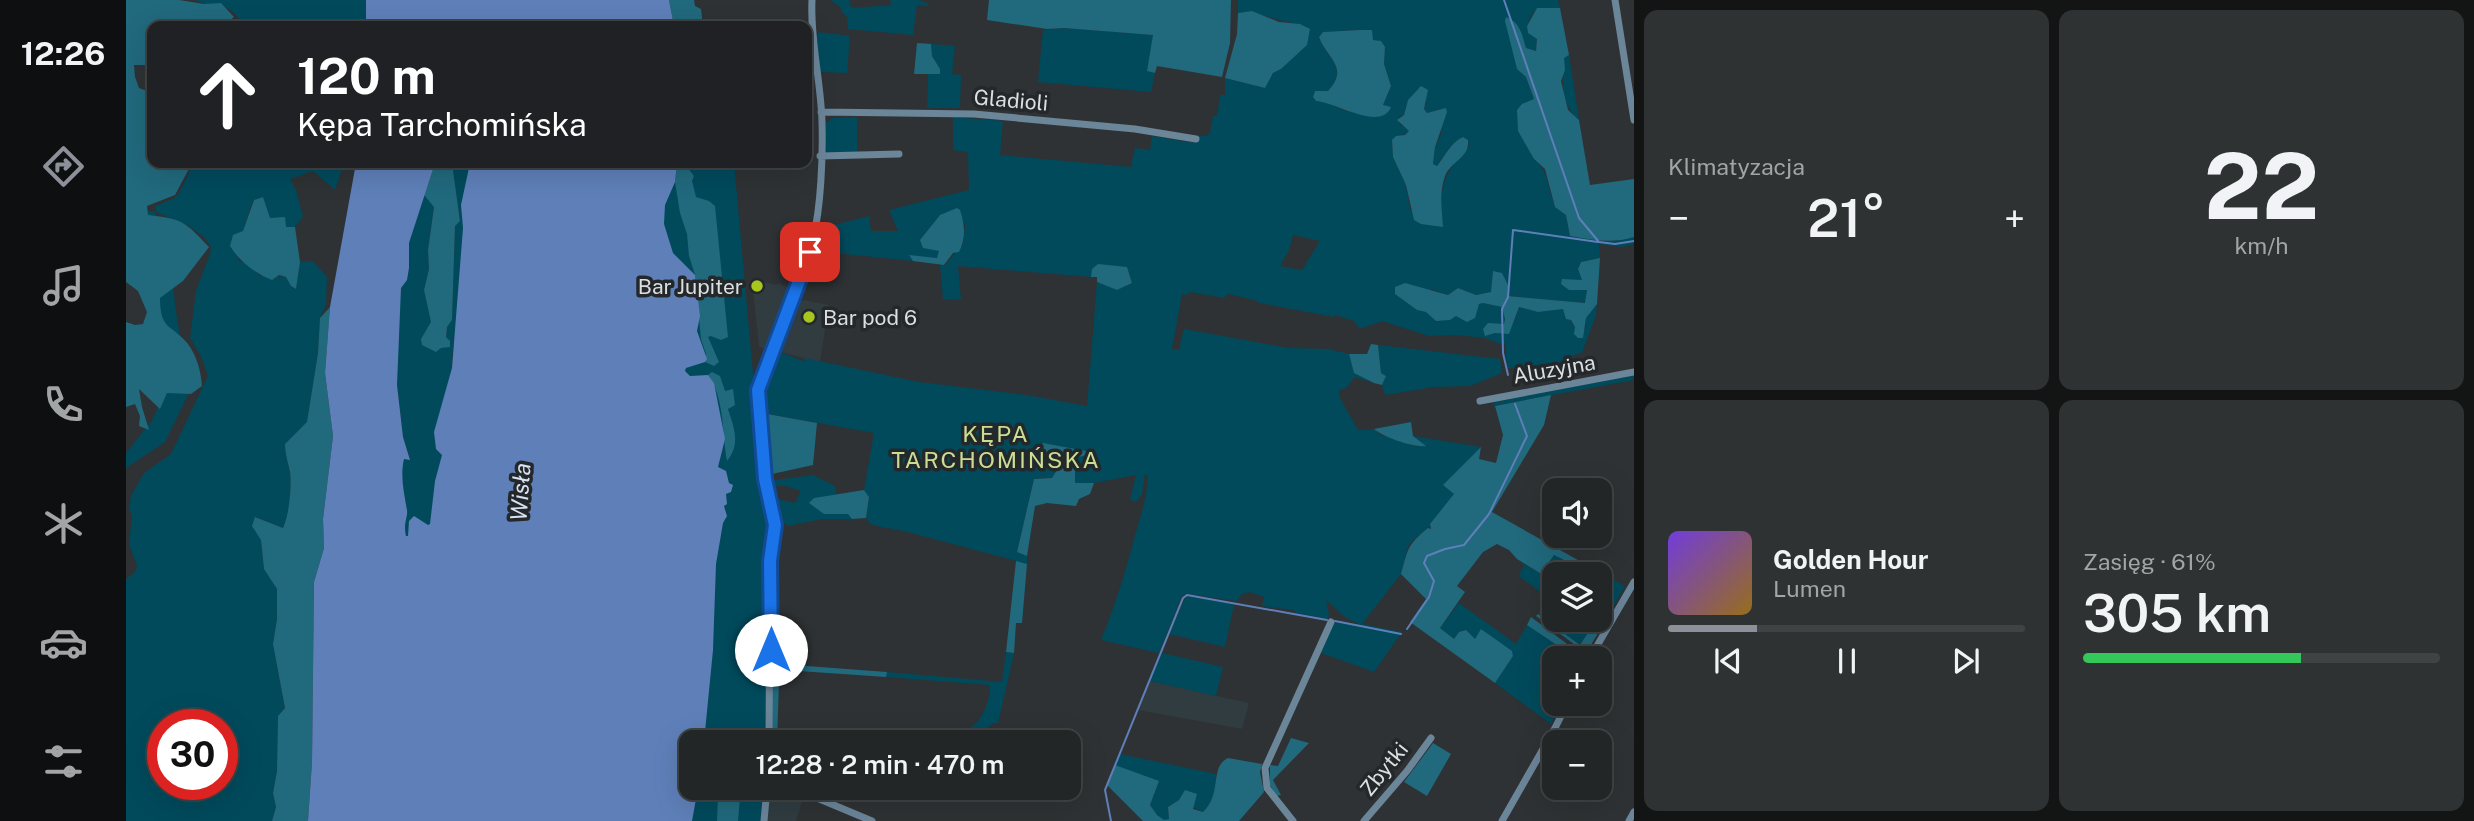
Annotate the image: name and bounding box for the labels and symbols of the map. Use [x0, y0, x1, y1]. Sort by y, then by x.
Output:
street label: Gladioli [973, 84, 1049, 116]
pin [780, 222, 840, 282]
place label: Bar Jupiter [638, 274, 743, 299]
marker: Bar Jupiter [749, 278, 765, 294]
place label: Bar pod 6 [823, 305, 917, 330]
marker: Bar pod 6 [801, 309, 817, 325]
street label: Aluzyjna [1511, 349, 1597, 389]
district label: KĘPA TARCHOMIŃSKA [891, 420, 1101, 473]
water label: Wisła [505, 462, 535, 522]
position arrow [734, 613, 808, 687]
speed limit sign: 30 [147, 709, 238, 800]
street label: Zbytki [1355, 737, 1413, 801]

